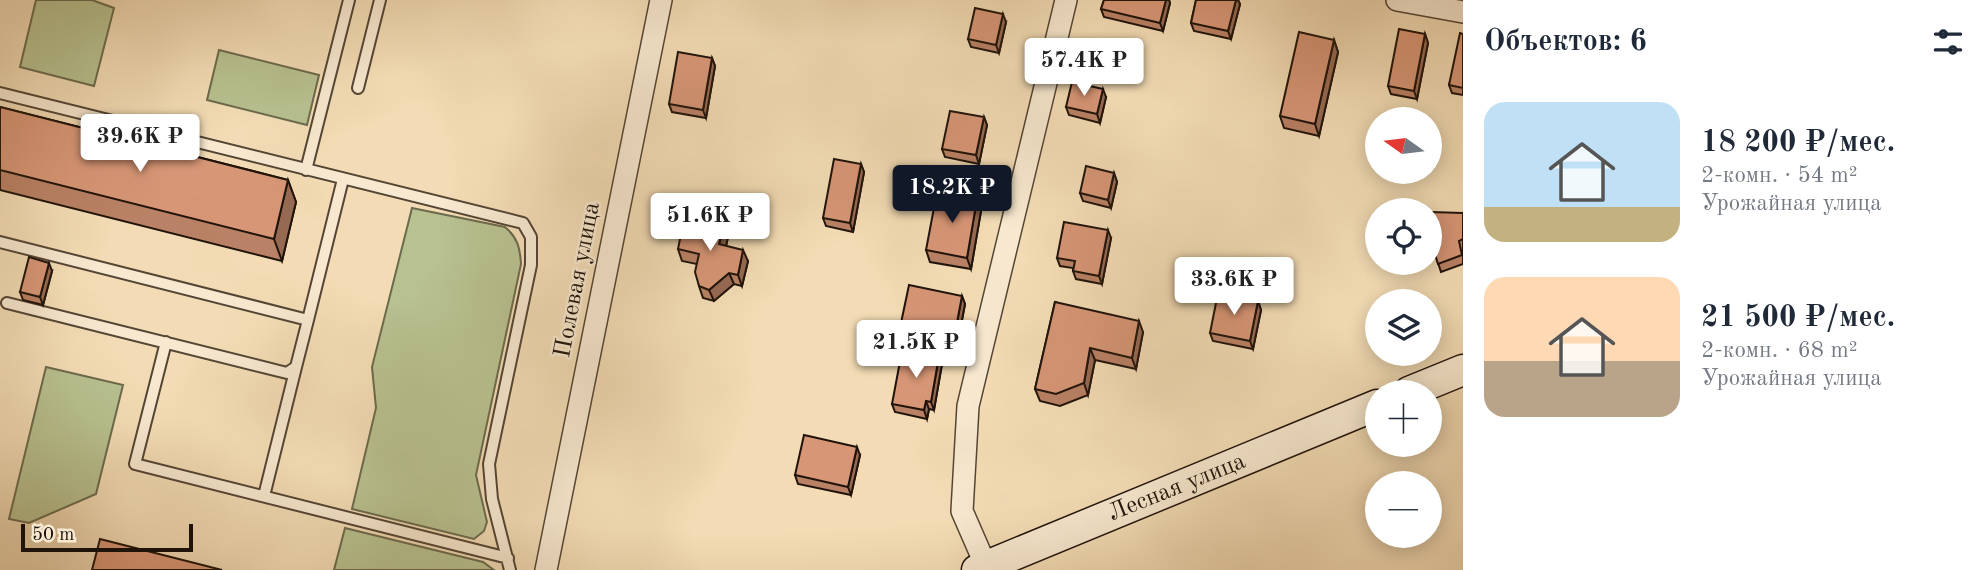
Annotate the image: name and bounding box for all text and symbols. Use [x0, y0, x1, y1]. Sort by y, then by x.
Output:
icon: filters [1929, 23, 1967, 61]
text: Объектов: 6 [1484, 27, 1647, 57]
pin: 57.4K ₽ [1019, 38, 1149, 98]
text: 57.4K ₽ [1041, 49, 1127, 72]
north arrow [1365, 107, 1442, 184]
map controls [1365, 107, 1442, 548]
pin: 39.6K ₽ [75, 114, 205, 174]
text: 39.6K ₽ [97, 125, 183, 148]
text: 18 200 ₽/мес. [1701, 128, 1895, 158]
icon: home [1540, 130, 1624, 214]
text: 2-комн. · 54 m² [1701, 164, 1858, 187]
pin: 18.2K ₽ [887, 166, 1017, 225]
text: 18.2K ₽ [909, 176, 995, 199]
text: Урожайная улица [1701, 192, 1882, 215]
pin: 51.6K ₽ [645, 194, 775, 253]
button: locate [1365, 198, 1442, 275]
street label: Полевая улица [551, 200, 605, 360]
text: 51.6K ₽ [667, 204, 753, 227]
pin: 33.6K ₽ [1169, 258, 1299, 317]
text: 33.6K ₽ [1191, 268, 1277, 291]
button: layers [1365, 289, 1442, 366]
text: 21 500 ₽/мес. [1701, 303, 1895, 333]
icon: home [1540, 305, 1624, 389]
pin: 21.5K ₽ [851, 320, 981, 380]
text: 21.5K ₽ [873, 331, 959, 354]
text: 2-комн. · 68 m² [1701, 339, 1858, 362]
text: Урожайная улица [1701, 367, 1882, 390]
button: + [1365, 380, 1442, 457]
street label: Лесная улица [1105, 450, 1249, 526]
button: − [1365, 471, 1442, 548]
scale bar [21, 521, 192, 553]
text: 50 m [32, 526, 74, 545]

